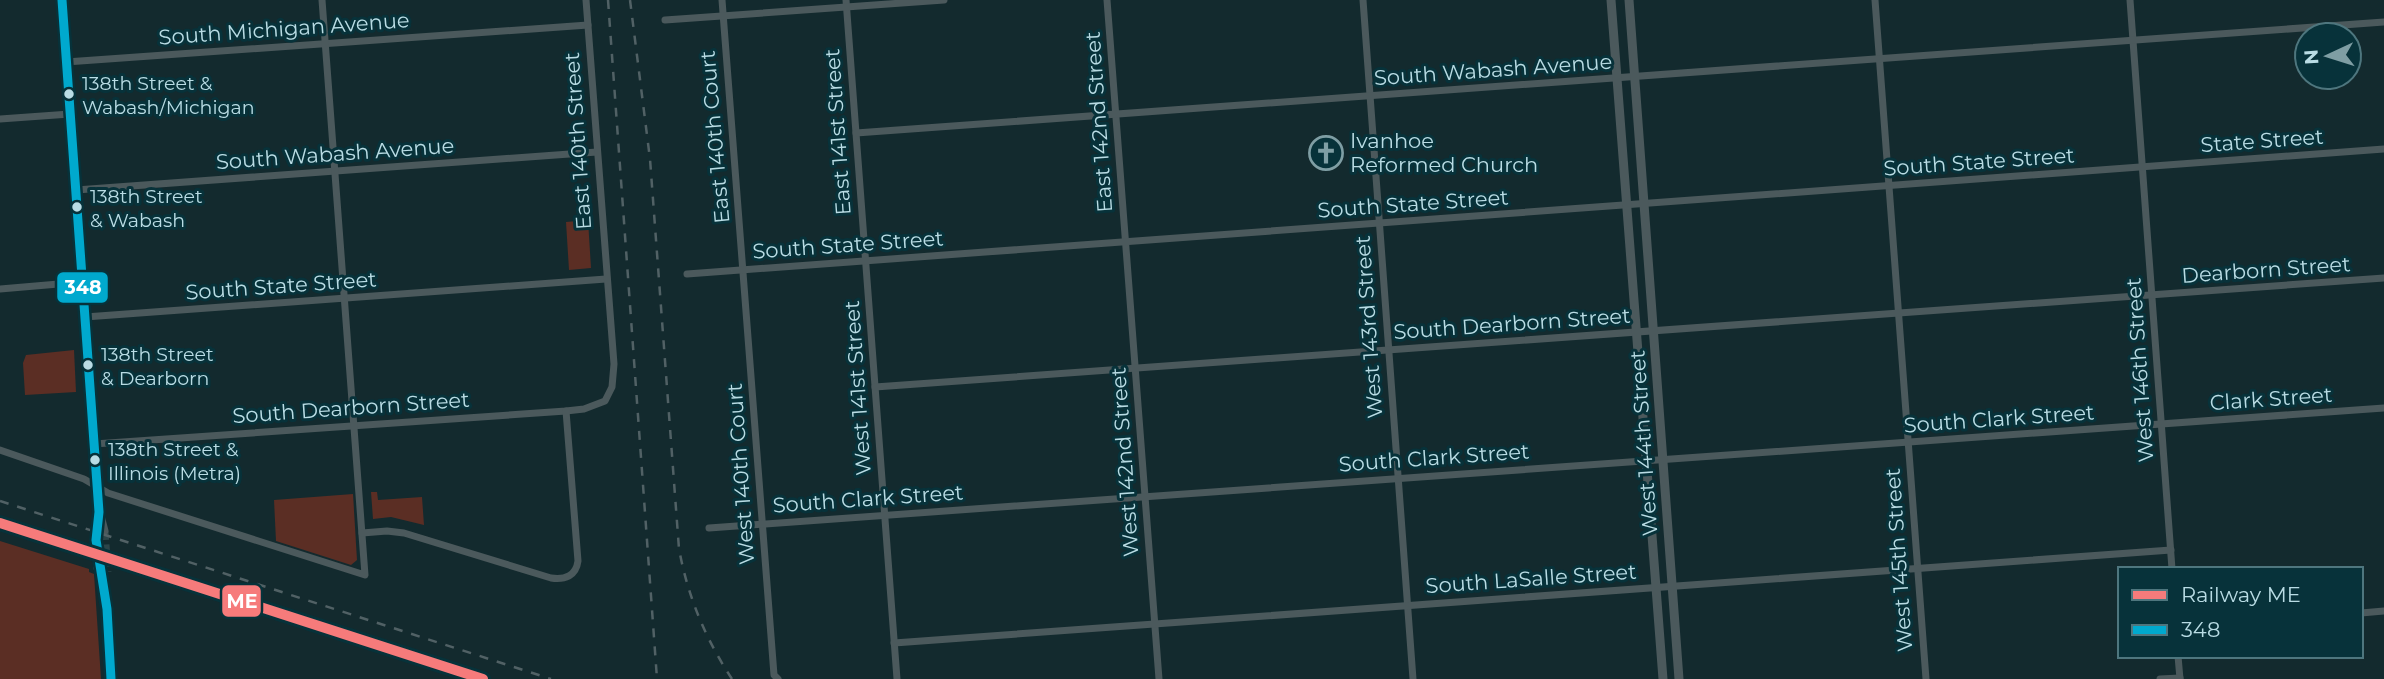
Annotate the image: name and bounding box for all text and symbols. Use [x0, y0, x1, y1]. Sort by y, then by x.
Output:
street label: South Michigan Avenue [158, 7, 410, 50]
north arrow [2293, 21, 2363, 91]
street label: East 142nd Street [1080, 31, 1117, 213]
street label: East 141st Street [819, 48, 856, 216]
street label: South Wabash Avenue [1373, 49, 1613, 90]
text: N [2300, 49, 2324, 66]
street label: East 140th Court [694, 50, 735, 224]
street label: East 140th Street [559, 51, 596, 231]
place label: 138th Street & Wabash/Michigan [82, 72, 255, 119]
marker: 138th Street & Wabash/Michigan [62, 87, 76, 101]
street label: State Street [2200, 124, 2324, 157]
place label: Ivanhoe Reformed Church [1350, 128, 1538, 177]
street label: South Wabash Avenue [215, 133, 455, 174]
church icon: Ivanhoe Reformed Church [1307, 134, 1345, 172]
street label: South State Street [1883, 142, 2075, 181]
street label: South State Street [1317, 184, 1509, 223]
place label: 138th Street & Wabash [90, 185, 203, 232]
marker: 138th Street & Wabash [70, 200, 84, 214]
street label: South State Street [752, 225, 944, 264]
street label: West 143rd Street [1350, 235, 1387, 419]
street label: Dearborn Street [2181, 251, 2351, 288]
street label: South State Street [185, 266, 377, 305]
line badge: 348 [56, 271, 109, 304]
text: 348 [63, 276, 102, 299]
street label: West 146th Street [2121, 277, 2158, 463]
street label: West 141st Street [839, 300, 876, 476]
street label: South Dearborn Street [1393, 303, 1631, 344]
place label: 138th Street & Dearborn [101, 343, 214, 390]
street label: West 144th Street [1625, 349, 1662, 537]
marker: 138th Street & Dearborn [81, 358, 95, 372]
street label: West 142nd Street [1105, 366, 1144, 558]
street label: West 140th Court [722, 382, 759, 566]
street label: Clark Street [2209, 382, 2333, 415]
street label: South Dearborn Street [232, 387, 470, 428]
street label: South Clark Street [1903, 399, 2095, 438]
place label: 138th Street & Illinois (Metra) [108, 438, 241, 485]
street label: South Clark Street [1338, 438, 1530, 477]
marker: 138th Street & Illinois (Metra) [88, 453, 102, 467]
street label: West 145th Street [1880, 467, 1917, 653]
street label: South Clark Street [772, 479, 964, 518]
street label: South LaSalle Street [1425, 559, 1637, 598]
legend [2118, 567, 2363, 658]
text: Railway ME [2181, 582, 2301, 607]
line badge: ME [221, 584, 262, 618]
text: ME [227, 590, 257, 613]
text: 348 [2181, 617, 2220, 642]

